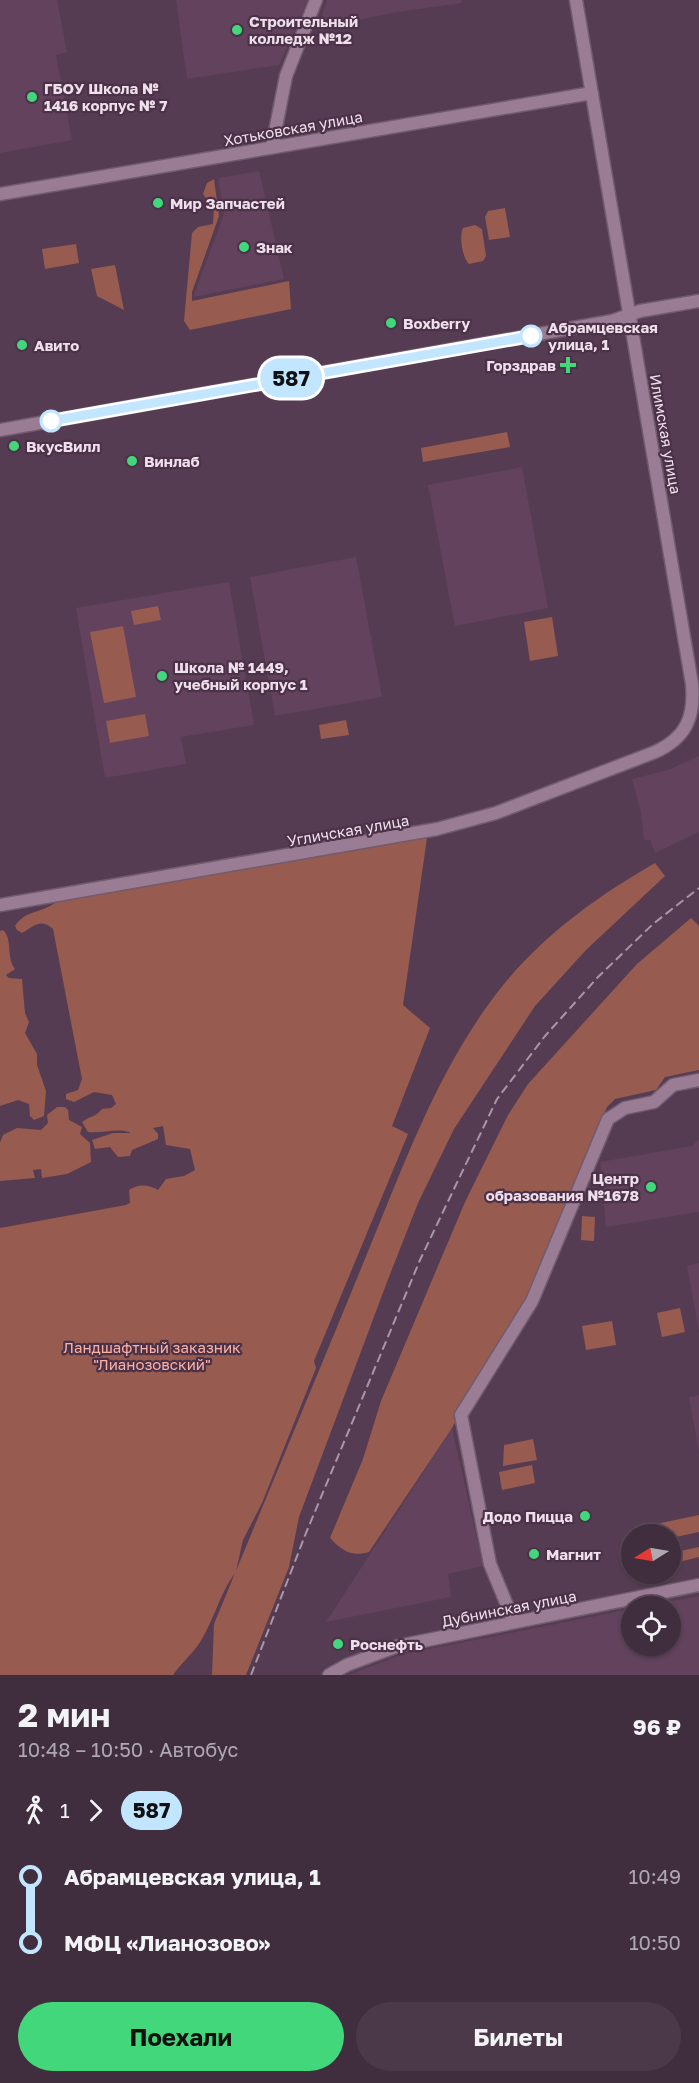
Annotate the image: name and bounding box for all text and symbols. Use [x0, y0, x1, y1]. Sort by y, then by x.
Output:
place label: Строительный колледж №12 [249, 12, 358, 47]
marker: Строительный колледж №12 [230, 23, 244, 37]
place label: ГБОУ Школа № 1416 корпус № 7 [44, 79, 167, 114]
marker: ГБОУ Школа № 1416 корпус № 7 [25, 90, 39, 104]
street label: Хотьковская улица [222, 107, 364, 149]
place label: Мир Запчастей [170, 194, 285, 212]
marker: Мир Запчастей [151, 196, 165, 210]
place label: Знак [256, 238, 293, 256]
marker: Знак [237, 240, 251, 254]
place label: Boxberry [403, 314, 470, 332]
marker: Boxberry [384, 316, 398, 330]
place label: Абрамцевская улица, 1 [548, 318, 658, 353]
marker: Абрамцевская улица, 1 [520, 325, 542, 347]
place label: Авито [34, 336, 79, 354]
marker: Авито [15, 338, 29, 352]
place label: Горздрав [486, 356, 556, 374]
line badge: 587 [256, 358, 326, 398]
marker: Горздрав [561, 358, 575, 372]
text: 587 [272, 365, 310, 391]
street label: Илимская улица [647, 373, 685, 495]
unlabelled marker [40, 410, 62, 432]
place label: ВкусВилл [26, 437, 100, 455]
marker: ВкусВилл [7, 439, 21, 453]
place label: Винлаб [144, 452, 200, 470]
marker: Винлаб [125, 454, 139, 468]
place label: Школа № 1449, учебный корпус 1 [174, 658, 308, 693]
marker: Школа № 1449, учебный корпус 1 [155, 669, 169, 683]
street label: Угличская улица [286, 810, 410, 850]
place label: Центр образования №1678 [486, 1169, 639, 1204]
marker: Центр образования №1678 [644, 1180, 658, 1194]
park label: Ландшафтный заказник "Лианозовский" [63, 1338, 241, 1373]
place label: Додо Пицца [483, 1507, 573, 1525]
marker: Додо Пицца [578, 1509, 592, 1523]
north arrow [621, 1524, 681, 1584]
map controls [621, 1524, 681, 1656]
place label: Магнит [546, 1545, 601, 1563]
marker: Магнит [527, 1547, 541, 1561]
street label: Дубнинская улица [440, 1586, 578, 1630]
button: locate [621, 1596, 681, 1656]
place label: Роснефть [350, 1635, 423, 1653]
marker: Роснефть [331, 1637, 345, 1651]
text: 2 мин [18, 1695, 110, 1734]
text: 96 ₽ [633, 1713, 681, 1740]
text: 10:48 – 10:50 · Автобус [18, 1737, 239, 1761]
icon: walk [18, 1794, 51, 1827]
icon: forward [79, 1794, 112, 1827]
text: 587 [133, 1797, 170, 1823]
text: 1 [60, 1798, 70, 1822]
text: Абрамцевская улица, 1 [64, 1863, 321, 1890]
text: 10:49 [629, 1864, 681, 1888]
text: МФЦ «Лианозово» [64, 1929, 270, 1956]
text: 10:50 [629, 1930, 681, 1954]
button: Поехали [18, 2002, 344, 2071]
button: Билеты [356, 2002, 681, 2071]

